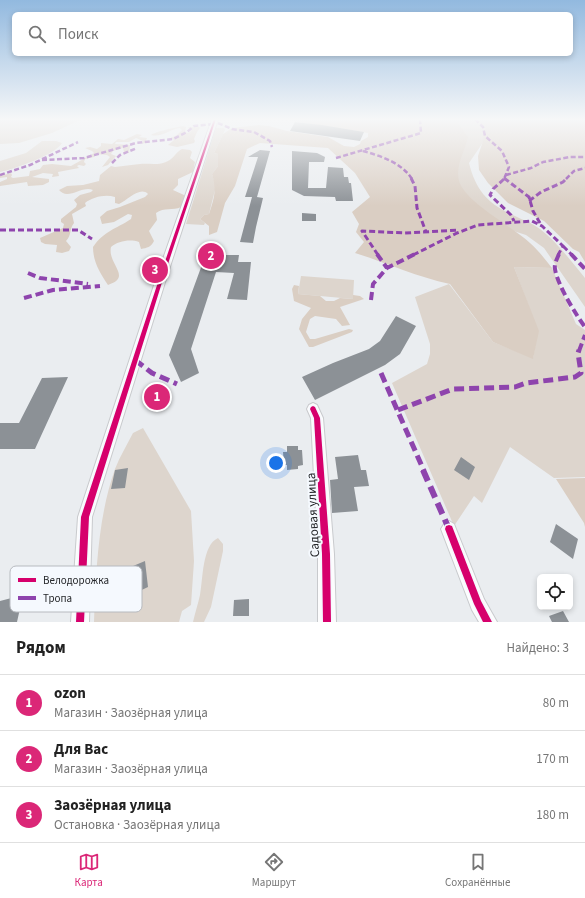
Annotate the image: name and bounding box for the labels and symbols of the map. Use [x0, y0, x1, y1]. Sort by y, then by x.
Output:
pin: 2 [198, 241, 224, 271]
pin: 3 [142, 255, 168, 285]
pin: 1 [144, 382, 170, 412]
your location [266, 453, 286, 473]
street label: Садовая улица [302, 472, 324, 558]
legend [10, 566, 142, 612]
text: Велодорожка [43, 573, 109, 588]
text: Тропа [43, 591, 72, 606]

